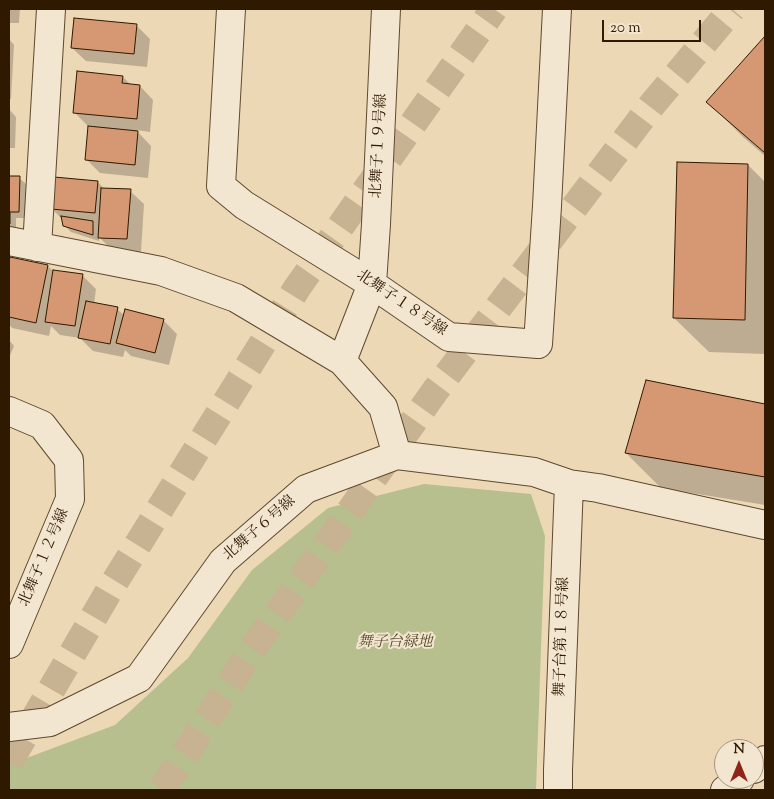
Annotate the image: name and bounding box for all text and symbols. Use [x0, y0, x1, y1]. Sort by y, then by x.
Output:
scale bar [604, 10, 703, 42]
text: 20 m [610, 18, 641, 39]
street label: 北舞子１９号線 [368, 93, 392, 199]
street label: 北舞子１８号線 [352, 267, 450, 341]
street label: 北舞子６号線 [220, 493, 300, 565]
street label: 北舞子１２号線 [16, 506, 74, 610]
street label: 舞子台第１８号線 [552, 577, 574, 697]
park label: 舞子台緑地 [358, 634, 432, 652]
north arrow [714, 739, 764, 789]
text: N [733, 740, 745, 760]

